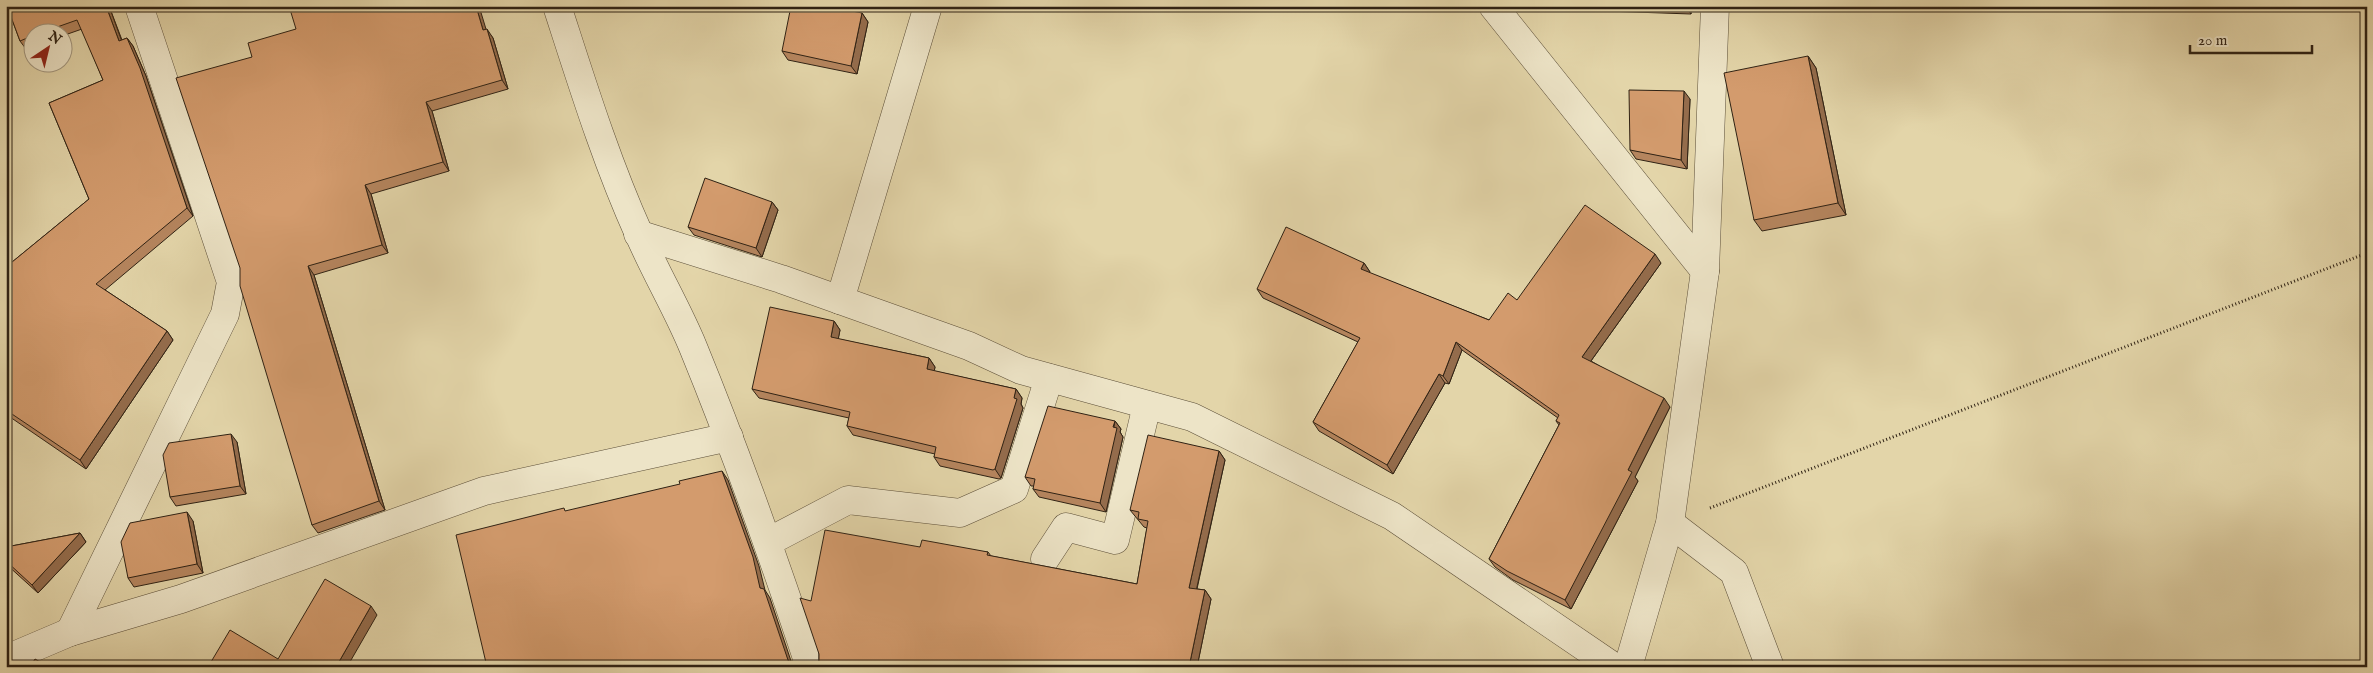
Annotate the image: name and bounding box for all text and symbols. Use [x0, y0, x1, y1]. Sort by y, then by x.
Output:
north arrow [22, 22, 72, 72]
scale bar [2190, 22, 2313, 54]
text: N [44, 27, 65, 49]
text: 20 m [2198, 31, 2228, 50]

